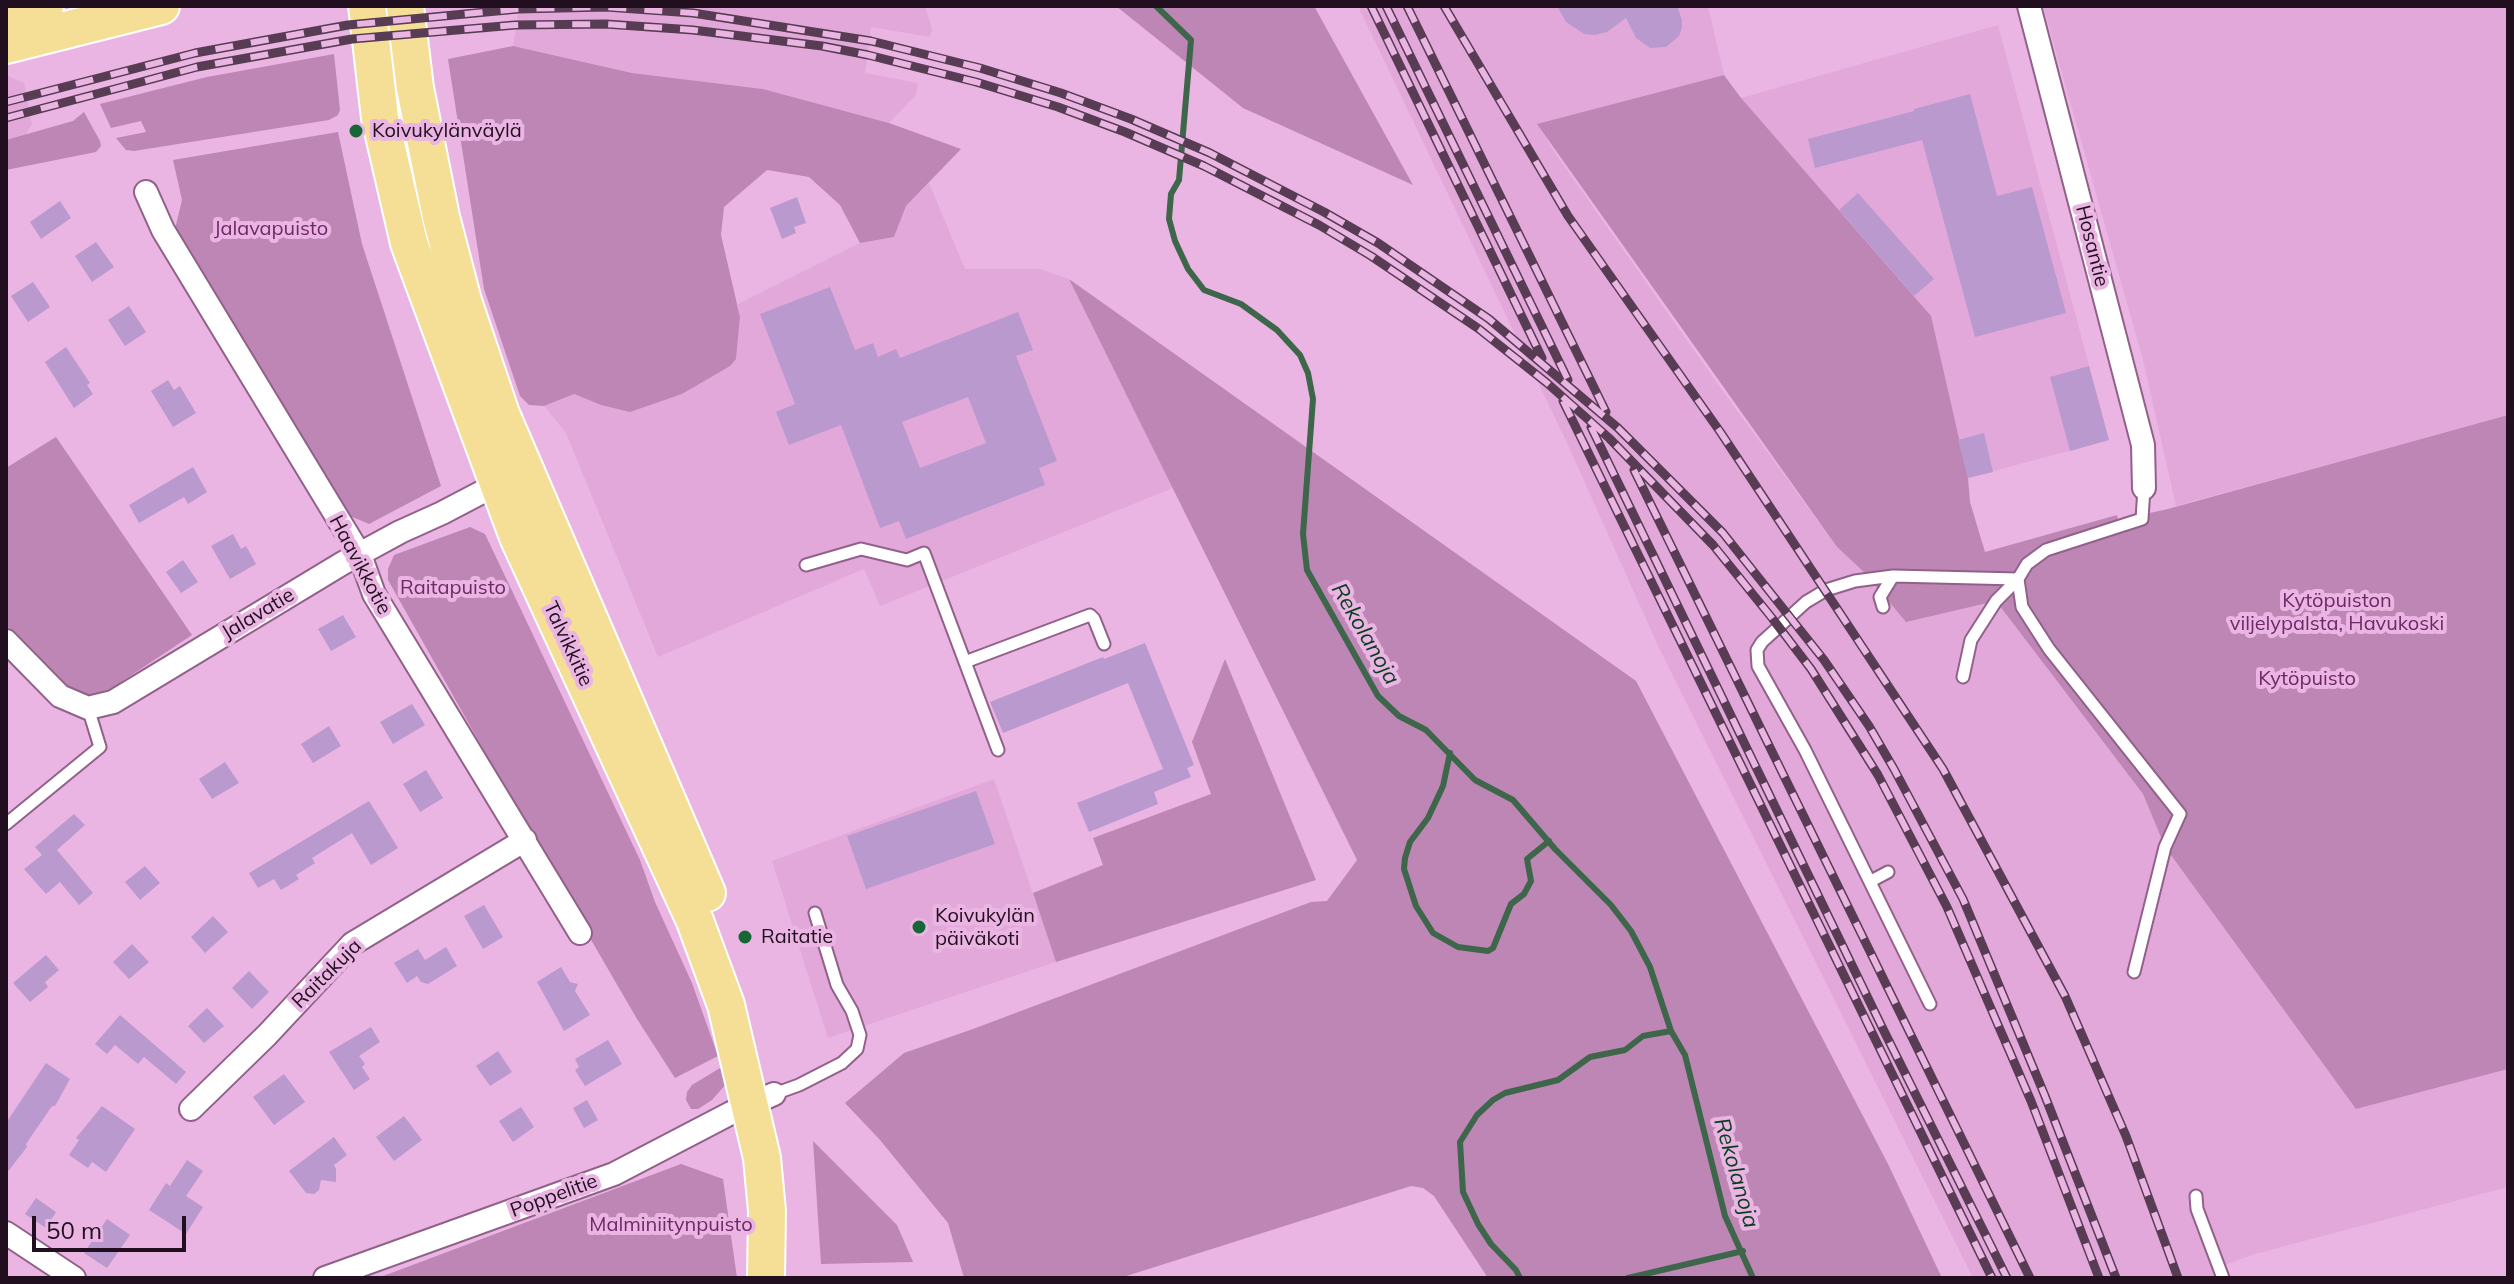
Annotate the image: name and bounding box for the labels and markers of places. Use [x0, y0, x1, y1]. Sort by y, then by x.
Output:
place label: Koivukylänväylä [372, 119, 522, 143]
marker: Koivukylänväylä [347, 122, 365, 140]
place label: Koivukylän päiväkoti [935, 904, 1035, 951]
marker: Koivukylän päiväkoti [910, 918, 928, 936]
place label: Raitatie [761, 925, 833, 949]
marker: Raitatie [736, 928, 754, 946]

